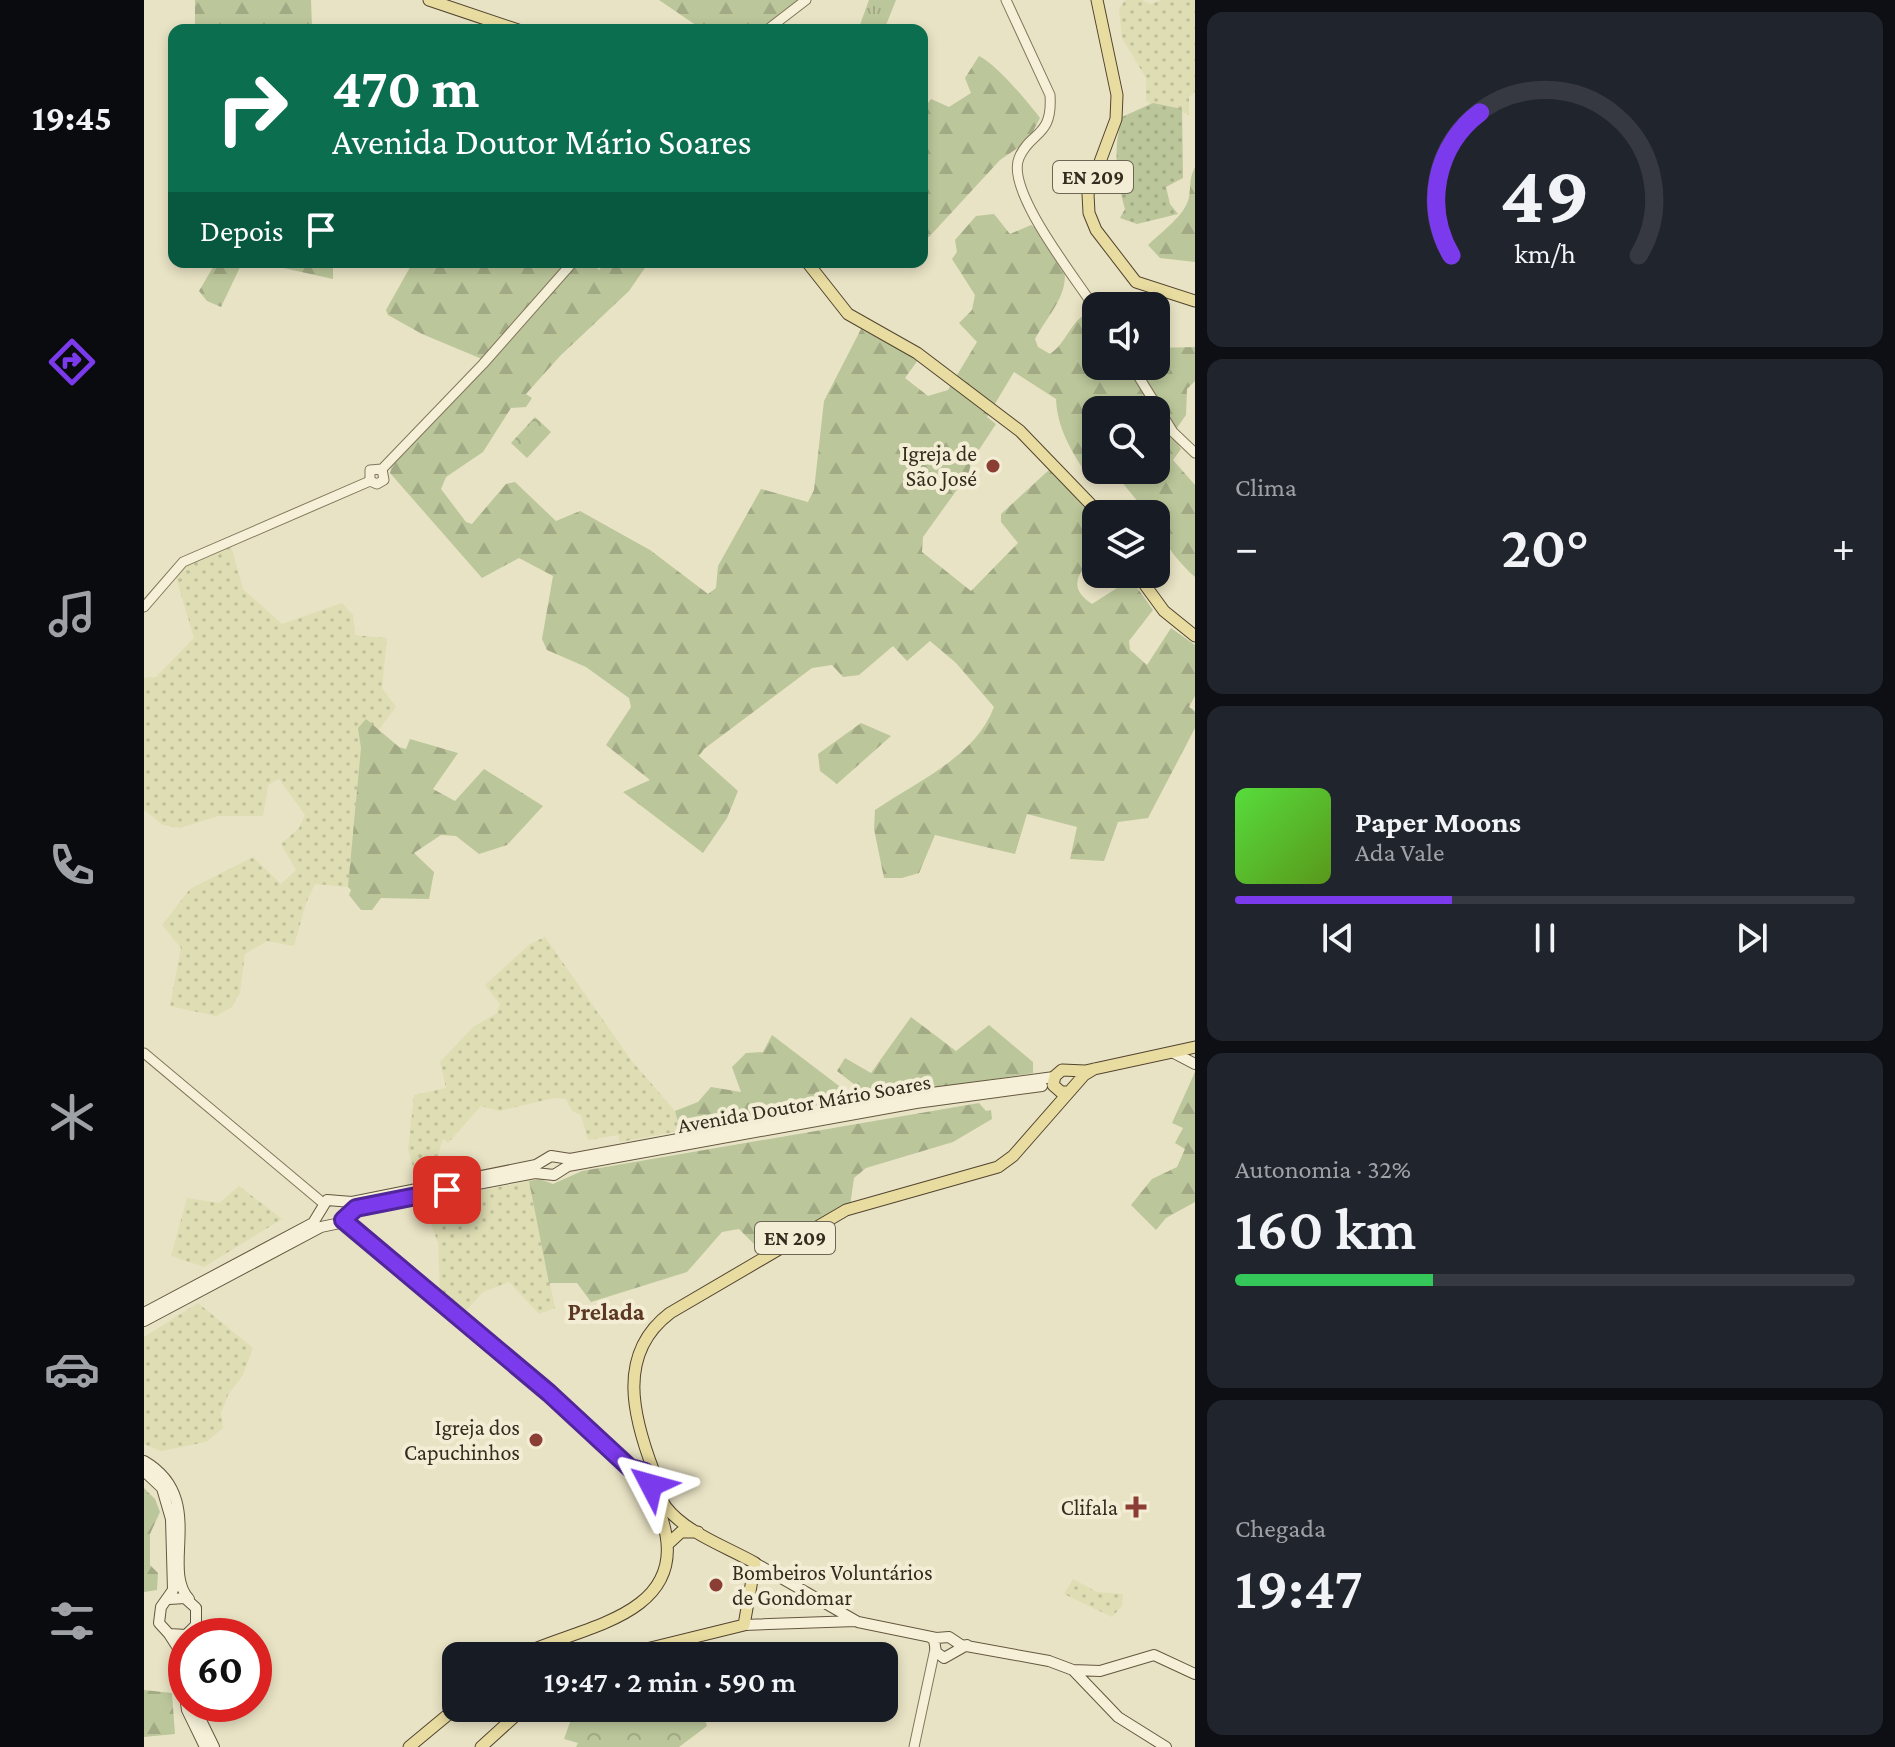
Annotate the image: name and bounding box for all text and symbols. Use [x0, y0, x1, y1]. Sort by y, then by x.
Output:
icon: right [200, 56, 304, 160]
text: 470 m [332, 57, 479, 119]
text: 19:45 [32, 98, 112, 138]
text: Avenida Doutor Mário Soares [332, 122, 752, 162]
text: 49 [1500, 146, 1590, 239]
road number: EN 209 [1053, 161, 1133, 193]
icon: arrive [299, 208, 343, 252]
text: Depois [200, 214, 283, 247]
text: km/h [1514, 237, 1576, 269]
map controls [1082, 292, 1170, 588]
button: sound [1082, 292, 1170, 380]
icon: directions [44, 334, 100, 390]
button: search [1082, 396, 1170, 484]
place label: Igreja de São José [902, 441, 977, 491]
marker: Igreja de São José [984, 457, 1002, 475]
text: Clima [1235, 473, 1297, 502]
button: layers [1082, 500, 1170, 588]
text: 20° [1501, 513, 1589, 580]
text: − [1235, 523, 1258, 571]
text: + [1832, 523, 1855, 571]
icon: music [44, 586, 100, 642]
text: Paper Moons [1355, 805, 1521, 838]
icon: phone [44, 837, 100, 893]
text: Ada Vale [1355, 838, 1444, 867]
icon: previous [1316, 916, 1360, 960]
icon: pause [1523, 916, 1567, 960]
icon: next [1730, 916, 1774, 960]
street label: Avenida Doutor Mário Soares [676, 1069, 933, 1138]
icon: climate [44, 1089, 100, 1145]
text: Autonomia · 32% [1235, 1155, 1411, 1184]
pin [413, 1156, 481, 1224]
icon: arrive [425, 1168, 469, 1212]
text: 160 km [1235, 1195, 1416, 1262]
road number: EN 209 [755, 1222, 835, 1254]
district label: Prelada [568, 1298, 645, 1325]
icon: car [44, 1341, 100, 1397]
place label: Igreja dos Capuchinhos [404, 1415, 520, 1465]
marker: Igreja dos Capuchinhos [527, 1431, 545, 1449]
position arrow [609, 1443, 693, 1527]
place label: Clifala [1061, 1495, 1118, 1520]
marker: Clifala [1125, 1496, 1147, 1518]
text: Chegada [1235, 1514, 1326, 1543]
text: 19:47 [1235, 1554, 1363, 1621]
place label: Bombeiros Voluntários de Gondomar [732, 1560, 933, 1610]
marker: Bombeiros Voluntários de Gondomar [707, 1576, 725, 1594]
icon: filters [44, 1593, 100, 1649]
speed limit sign: 60 [168, 1618, 272, 1722]
text: 19:47 · 2 min · 590 m [544, 1665, 796, 1698]

